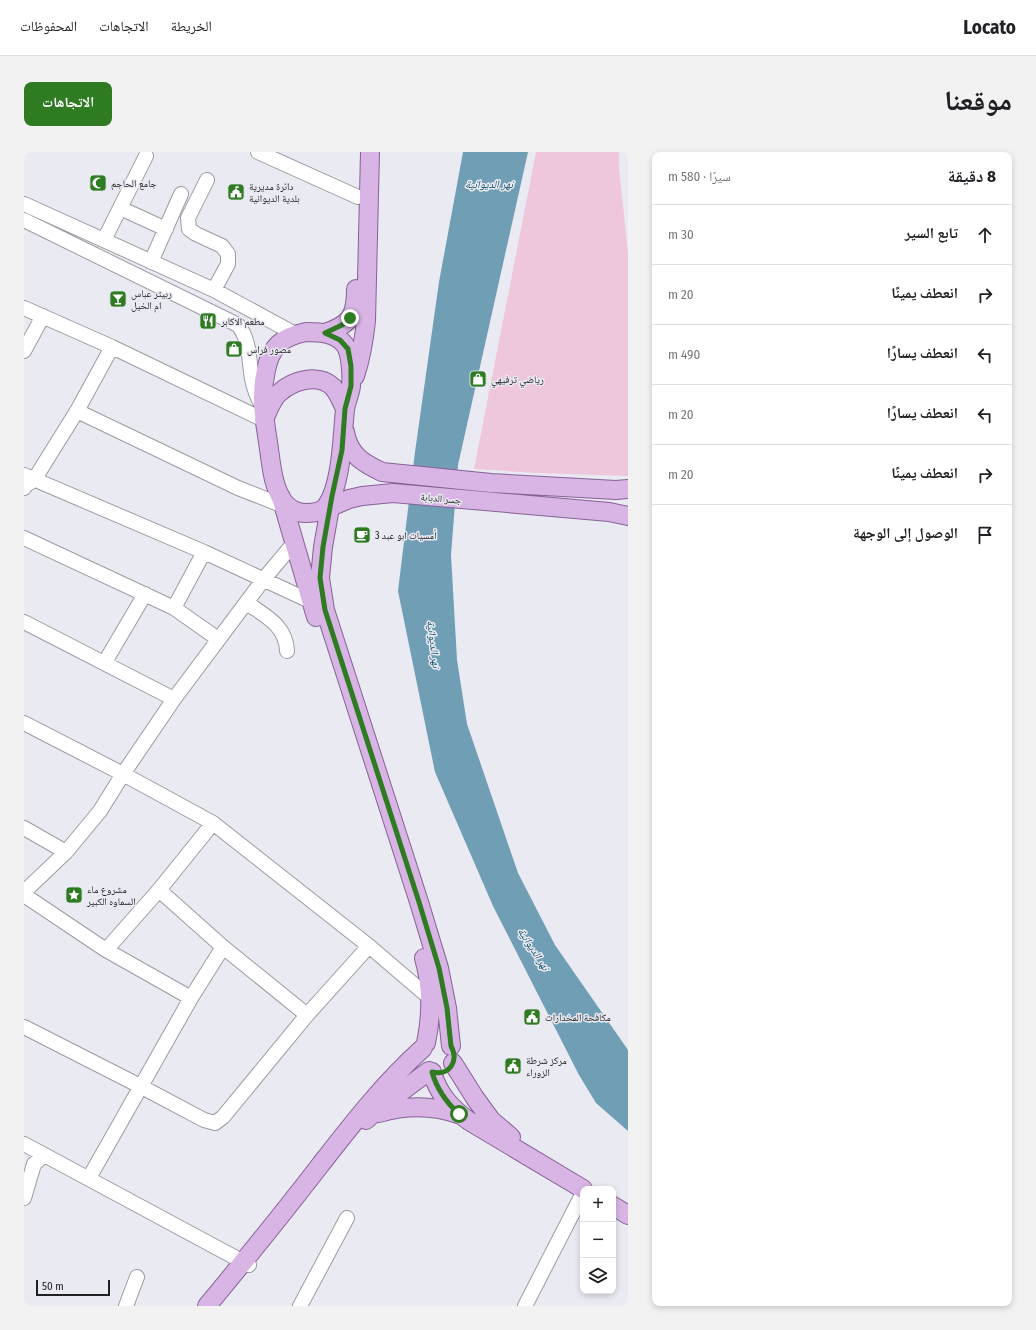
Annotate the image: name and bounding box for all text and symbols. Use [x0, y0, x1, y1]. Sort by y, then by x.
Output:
text: Locato [963, 16, 1016, 39]
text: المحفوظات [20, 18, 77, 35]
text: الاتجاهات [99, 18, 149, 35]
text: الخريطة [171, 18, 212, 35]
button: الاتجاهات [24, 82, 112, 126]
text: موقعنا [944, 84, 1012, 117]
text: 8 دقيقة [948, 166, 996, 187]
text: سيرًا · 580 m [668, 169, 731, 184]
mosque icon: جامع الحاجم [88, 173, 108, 193]
place label: جامع الحاجم [111, 178, 158, 191]
water label: نهر الديوانية [465, 178, 515, 191]
place label: دائرة مديرية بلدية الديوانية [249, 181, 300, 205]
public building icon: دائرة مديرية بلدية الديوانية [226, 182, 246, 202]
text: تابع السير [905, 224, 958, 242]
icon: ahead [974, 224, 996, 246]
text: 30 m [668, 227, 694, 242]
text: انعطف يمينًا [891, 284, 958, 302]
icon: right [974, 284, 996, 306]
text: 20 m [668, 287, 694, 302]
place label: ربيتر عباس ام الخيل [131, 288, 172, 313]
bar icon: ربيتر عباس ام الخيل [108, 289, 128, 309]
route end [341, 309, 359, 327]
restaurant icon: مطعم الاكابر [198, 311, 218, 331]
place label: مطعم الاكابر [220, 316, 265, 329]
shop icon: مصور فراس [224, 339, 244, 359]
place label: مصور فراس [247, 344, 291, 356]
text: انعطف يسارًا [887, 344, 958, 362]
icon: left [974, 344, 996, 366]
text: 490 m [668, 347, 700, 362]
shop icon: رياضي ترفيهي [468, 369, 488, 389]
place label: رياضي ترفيهي [491, 374, 544, 388]
text: انعطف يسارًا [887, 404, 958, 422]
icon: left [974, 404, 996, 426]
text: 20 m [668, 407, 694, 422]
text: انعطف يمينًا [891, 464, 958, 482]
icon: right [974, 464, 996, 486]
text: 20 m [668, 467, 694, 482]
street label: جسر الدبابة [420, 491, 463, 507]
text: الوصول إلى الوجهة [853, 524, 958, 542]
icon: arrive [974, 524, 996, 546]
cafe icon: أمسيات ابو عبد 3 [352, 525, 372, 545]
place label: أمسيات ابو عبد 3 [375, 529, 437, 542]
water label: نهر الديوانية [424, 620, 443, 670]
place label: مشروع ماء السماوه الكبير [86, 884, 136, 908]
place icon: مشروع ماء السماوه الكبير [64, 885, 84, 905]
water label: نهر الديوانية [515, 926, 553, 974]
public building icon: مكافحة المخدارات [522, 1007, 542, 1027]
place label: مكافحة المخدارات [545, 1012, 611, 1024]
place label: مركز شرطة الزوراء [526, 1055, 567, 1079]
public building icon: مركز شرطة الزوراء [503, 1056, 523, 1076]
route start [450, 1105, 468, 1123]
map controls [580, 1186, 616, 1294]
button: + [580, 1186, 616, 1222]
button: − [580, 1222, 616, 1258]
button: layers [580, 1258, 616, 1294]
scale bar [36, 1278, 110, 1297]
text: 50 m [42, 1280, 64, 1293]

